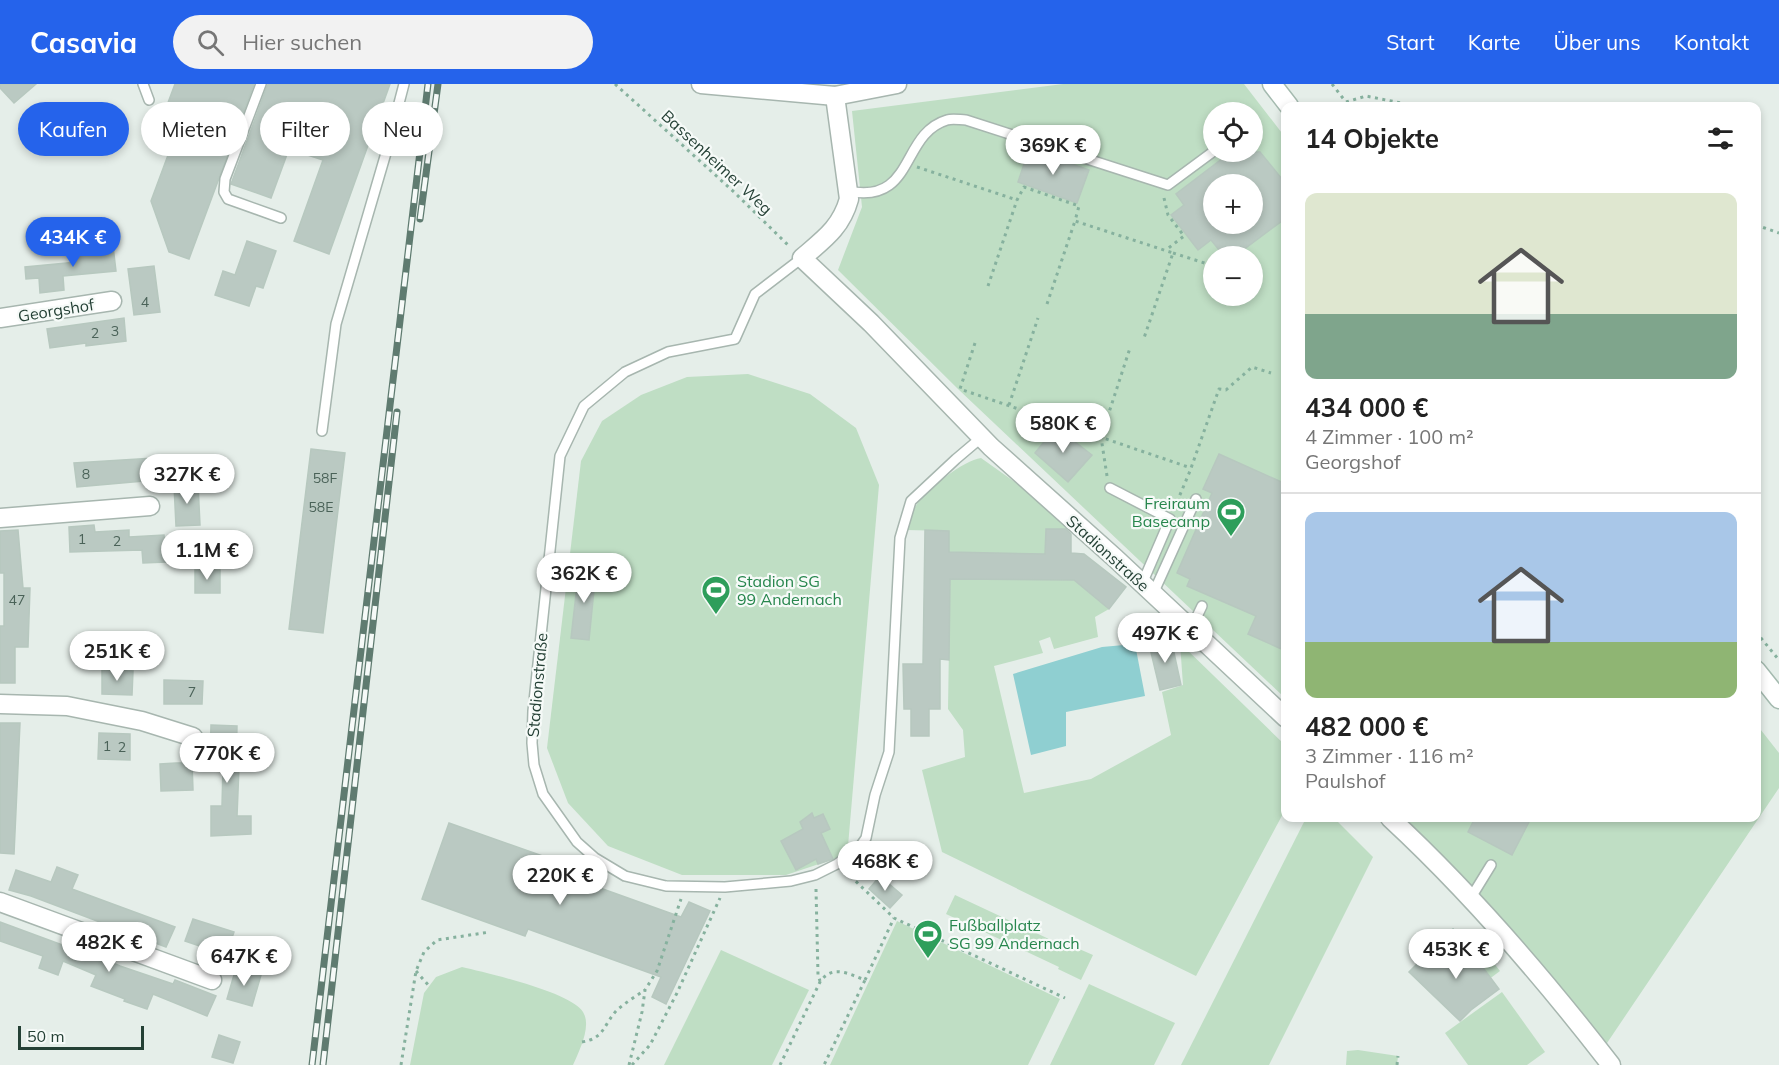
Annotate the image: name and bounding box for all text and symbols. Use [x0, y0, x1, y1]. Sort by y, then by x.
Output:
search box [173, 15, 593, 69]
text: Casavia [30, 25, 137, 60]
icon: search [194, 26, 227, 59]
text: Hier suchen [242, 28, 362, 56]
text: Start [1386, 29, 1435, 55]
text: Karte [1468, 29, 1520, 55]
text: Über uns [1553, 29, 1641, 55]
text: Kontakt [1674, 29, 1749, 55]
chip: Kaufen [18, 102, 129, 156]
chip: Mieten [141, 102, 248, 156]
chip: Filter [260, 102, 350, 156]
chip: Neu [362, 102, 443, 156]
map controls [1203, 102, 1263, 306]
button: locate [1203, 102, 1263, 162]
street label: Bassenheimer Weg [657, 105, 777, 219]
text: 14 Objekte [1305, 122, 1439, 155]
icon: filters [1704, 122, 1737, 155]
pin: 369K € [1004, 125, 1102, 176]
text: 369K € [1020, 132, 1086, 157]
button: + [1203, 174, 1263, 234]
pin: 434K € [24, 217, 122, 268]
text: 434K € [40, 224, 106, 249]
icon: home [1467, 232, 1575, 340]
button: − [1203, 246, 1263, 306]
house number: 4 [141, 293, 150, 311]
street label: Georgshof [17, 294, 96, 326]
house number: 3 [111, 322, 119, 340]
house number: 2 [91, 324, 99, 342]
text: 434 000 € [1305, 391, 1428, 424]
pin: 580K € [1014, 403, 1112, 454]
text: 580K € [1030, 410, 1096, 435]
text: 4 Zimmer · 100 m² [1305, 424, 1474, 449]
text: Georgshof [1305, 449, 1401, 474]
pin: 327K € [138, 454, 236, 505]
text: 327K € [154, 461, 220, 486]
house number: 8 [82, 465, 90, 483]
house number: 58F [313, 469, 337, 487]
place label: Freiraum Basecamp [1132, 493, 1210, 531]
sports icon: Freiraum Basecamp [1215, 496, 1247, 538]
house number: 58E [308, 498, 334, 516]
street label: Stadionstraße [1062, 511, 1154, 595]
house number: 1 [78, 530, 86, 548]
pin: 1.1M € [158, 530, 256, 581]
house number: 2 [113, 532, 121, 550]
text: 1.1M € [175, 537, 239, 562]
icon: home [1467, 551, 1575, 659]
pin: 362K € [535, 553, 633, 604]
text: 362K € [551, 560, 617, 585]
place label: Stadion SG 99 Andernach [737, 571, 842, 609]
sports icon: Stadion SG 99 Andernach [700, 574, 732, 616]
house number: 47 [9, 591, 25, 609]
pin: 497K € [1116, 613, 1214, 664]
text: 497K € [1132, 620, 1198, 645]
pin: 251K € [68, 631, 166, 682]
street label: Stadionstraße [522, 632, 552, 738]
text: 251K € [84, 638, 150, 663]
house number: 7 [188, 683, 196, 701]
text: 482 000 € [1305, 710, 1428, 743]
pin: 770K € [178, 733, 276, 784]
house number: 1 [103, 737, 111, 755]
house number: 2 [118, 738, 126, 756]
text: 770K € [194, 740, 260, 765]
text: 3 Zimmer · 116 m² [1305, 743, 1474, 768]
text: Paulshof [1305, 768, 1386, 793]
pin: 468K € [836, 841, 934, 892]
text: 468K € [852, 848, 918, 873]
pin: 220K € [511, 855, 609, 906]
text: 220K € [527, 862, 593, 887]
place label: Fußballplatz SG 99 Andernach [949, 915, 1080, 953]
sports icon: Fußballplatz SG 99 Andernach [912, 918, 944, 960]
pin: 482K € [60, 922, 158, 973]
text: 482K € [76, 929, 142, 954]
pin: 453K € [1407, 929, 1505, 980]
pin: 647K € [195, 936, 293, 987]
text: 453K € [1423, 936, 1489, 961]
text: 647K € [211, 943, 277, 968]
scale bar [18, 1023, 144, 1050]
text: 50 m [27, 1026, 64, 1046]

